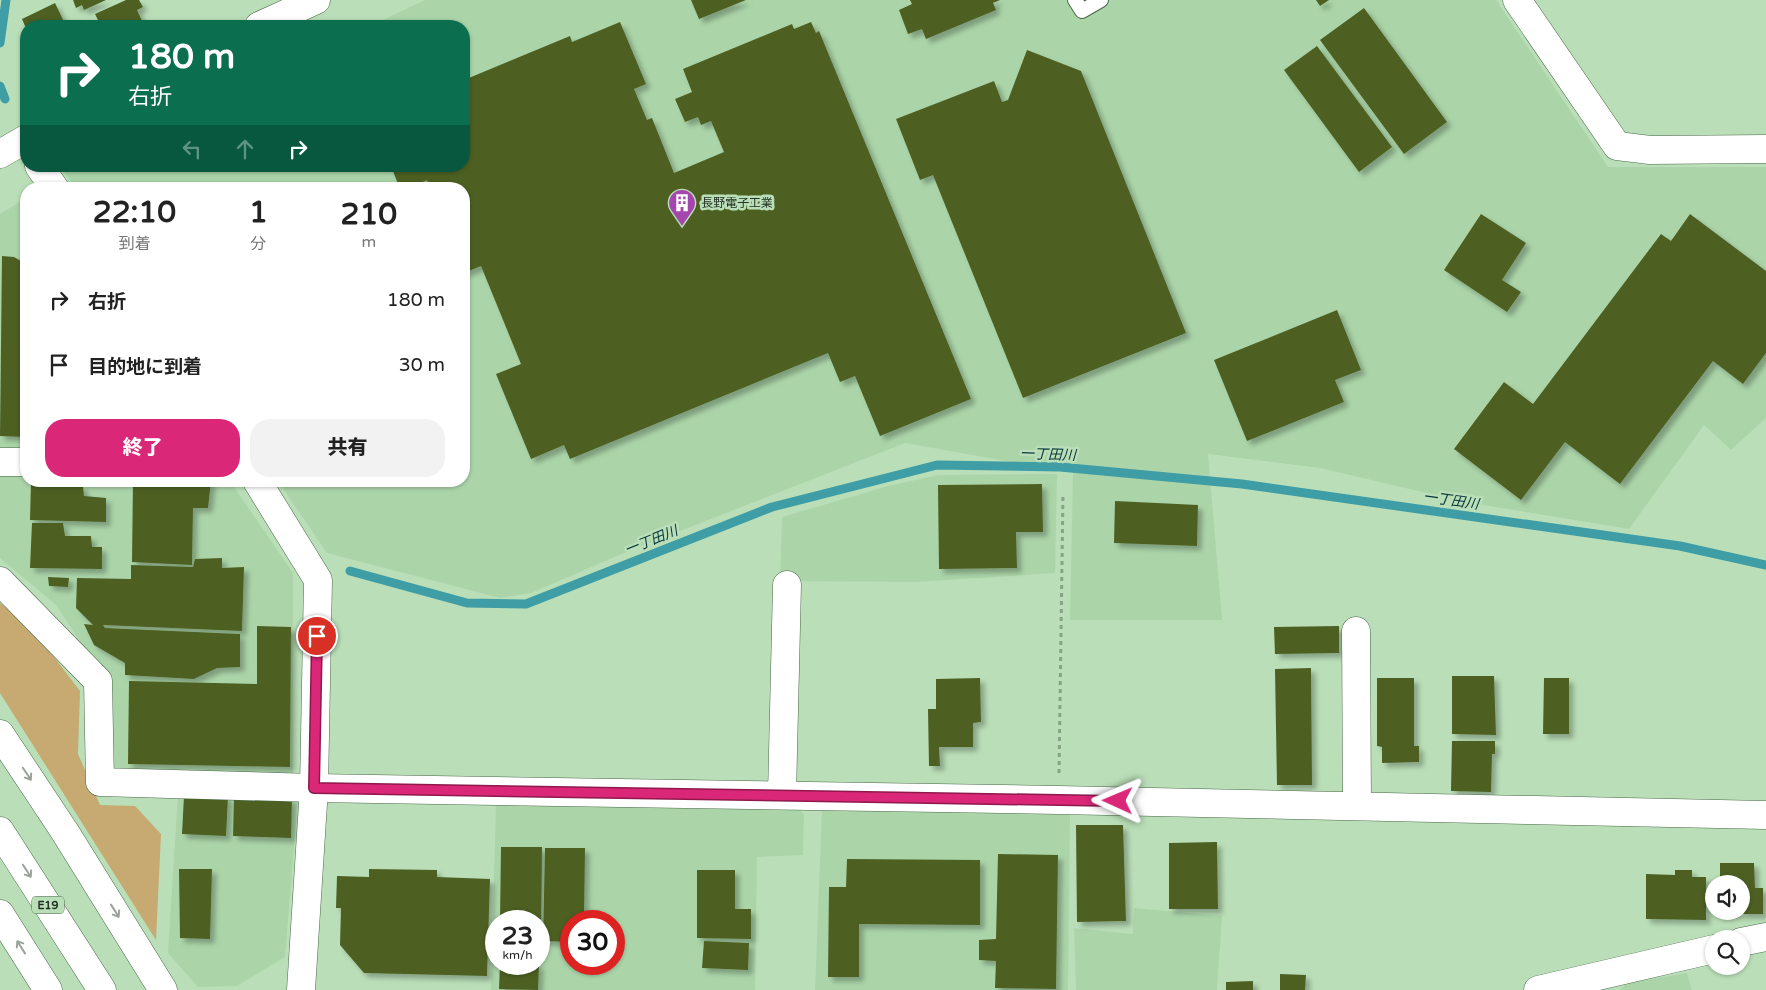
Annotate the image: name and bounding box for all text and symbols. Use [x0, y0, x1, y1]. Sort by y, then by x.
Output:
text: 180 m [128, 36, 235, 78]
icon: right [45, 40, 110, 105]
text: 右折 [128, 84, 172, 110]
icon: left [178, 135, 206, 163]
icon: ahead [231, 135, 259, 163]
icon: right [284, 135, 312, 163]
building icon: 長野電子工業 [667, 188, 697, 227]
text: 22:10 [93, 194, 176, 231]
text: 1 [249, 194, 268, 231]
text: 210 [341, 196, 397, 233]
place label: 長野電子工業 [701, 196, 773, 210]
text: m [362, 232, 376, 252]
text: 到着 [118, 234, 150, 254]
text: 分 [250, 234, 266, 254]
icon: right [45, 286, 73, 314]
text: 180 m [387, 289, 445, 311]
text: 右折 [88, 291, 126, 313]
icon: arrive [45, 351, 73, 379]
text: 30 m [399, 354, 445, 376]
text: 目的地に到着 [88, 356, 202, 378]
button: 終了 [45, 419, 240, 477]
button: 共有 [250, 419, 445, 477]
water label: 一丁田川 [1020, 445, 1078, 464]
water label: 一丁田川 [1422, 488, 1482, 513]
water label: 一丁田川 [622, 521, 682, 559]
pin [296, 615, 338, 657]
icon: arrive [303, 622, 331, 650]
one-way arrow [22, 767, 32, 781]
position arrow [1091, 774, 1143, 826]
one-way arrow [22, 864, 32, 878]
map controls [1705, 875, 1750, 975]
button: sound [1705, 875, 1750, 920]
road number: E19 [32, 896, 64, 914]
one-way arrow [109, 904, 120, 918]
speed limit sign: 30 [560, 910, 625, 975]
text: 23 [502, 921, 533, 951]
button: search [1705, 930, 1750, 975]
one-way arrow [15, 940, 25, 954]
text: km/h [502, 948, 533, 962]

